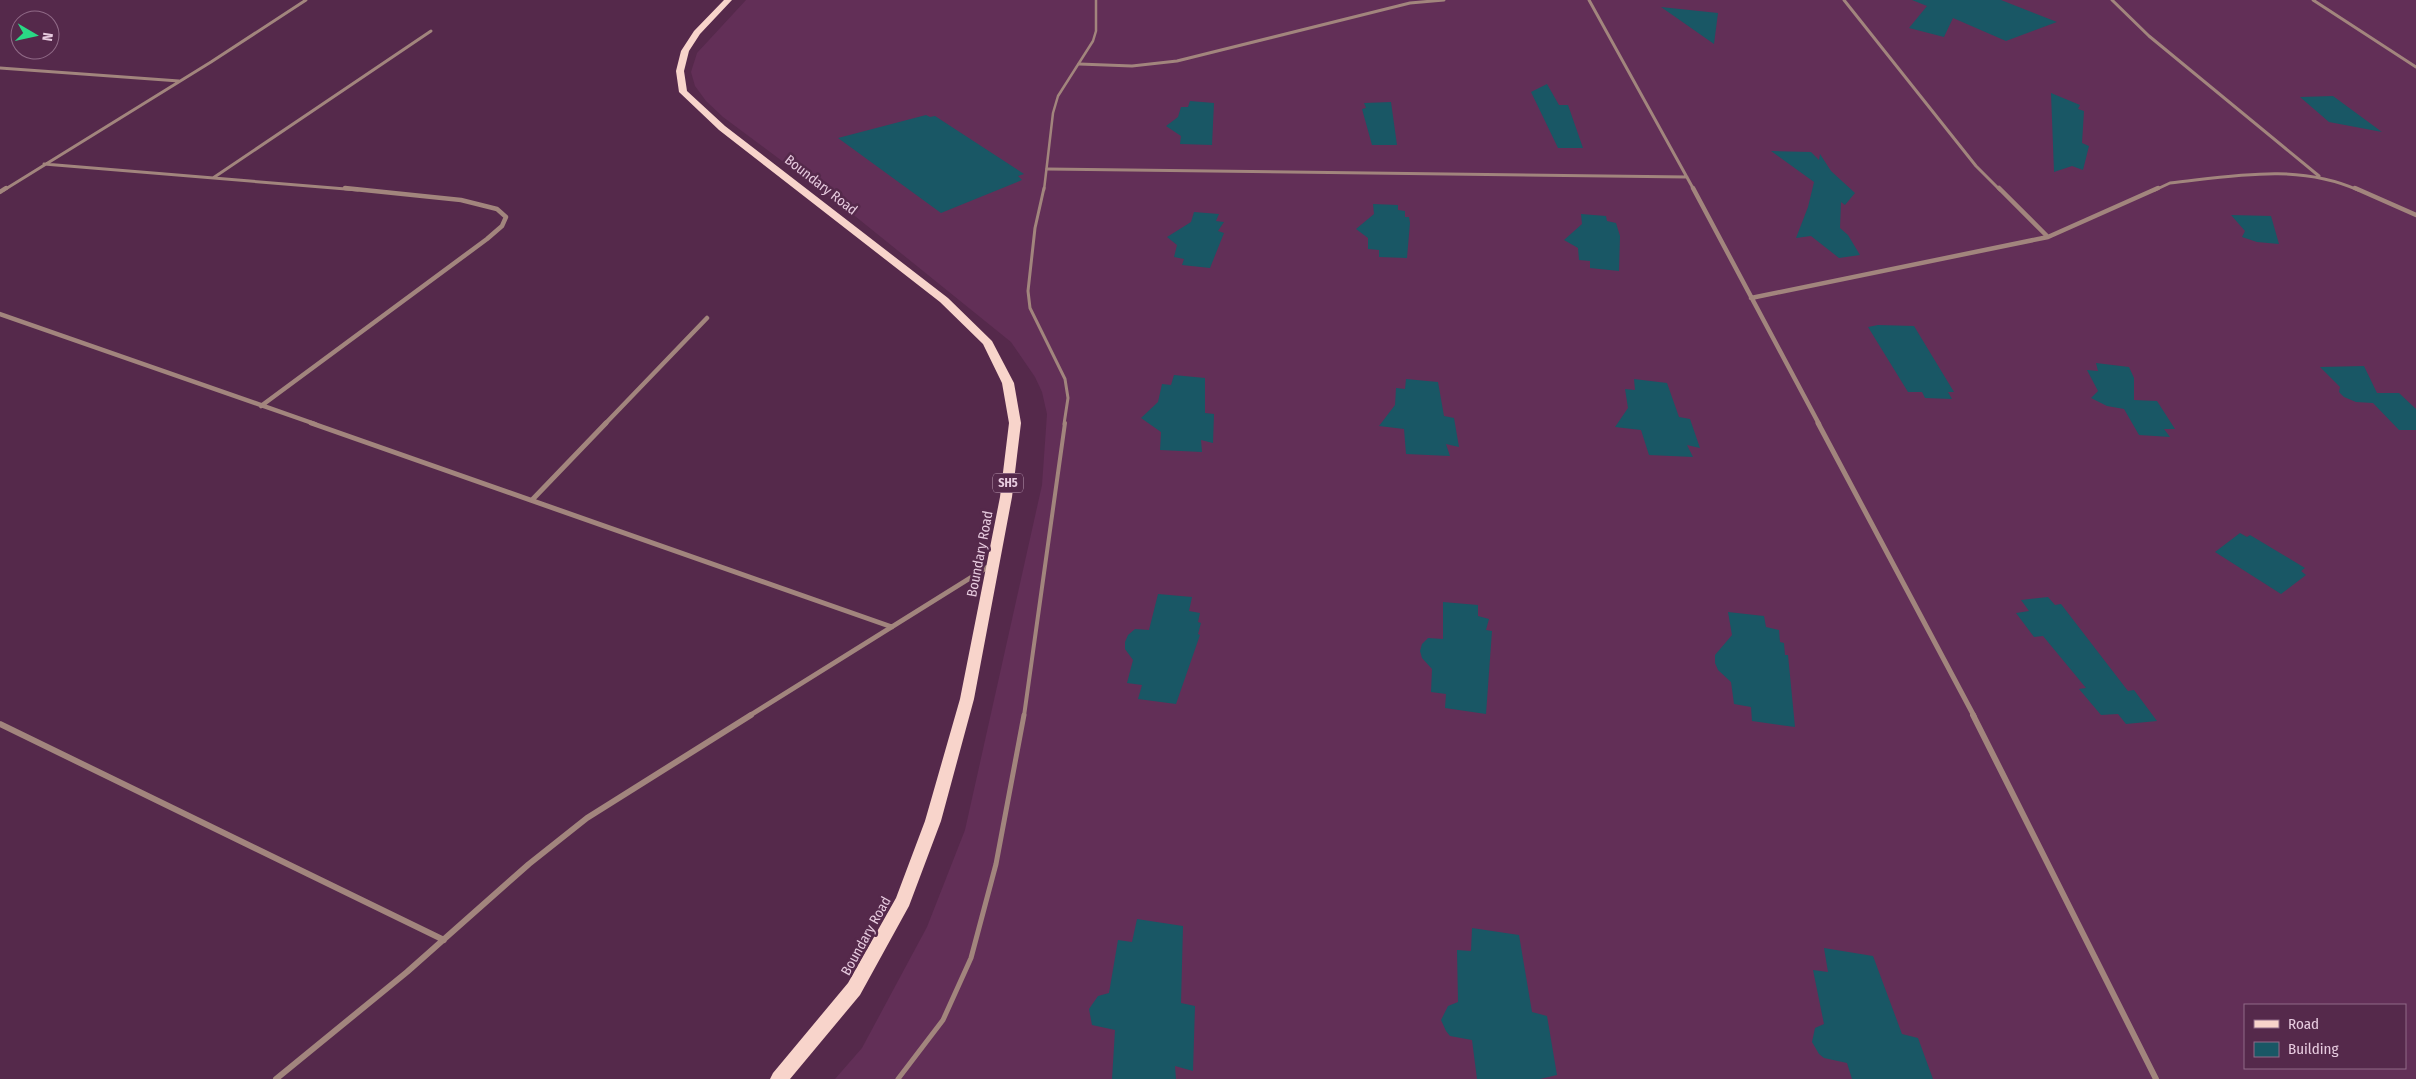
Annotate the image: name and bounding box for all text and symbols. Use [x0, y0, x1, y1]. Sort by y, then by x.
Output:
north arrow [10, 10, 60, 60]
text: N [38, 31, 56, 42]
street label: Boundary Road [781, 151, 861, 219]
road number: SH5 [993, 473, 1023, 492]
street label: Boundary Road [963, 509, 997, 599]
street label: Boundary Road [837, 894, 895, 978]
legend [2244, 1004, 2406, 1069]
text: Road [2288, 1015, 2319, 1033]
text: Building [2288, 1040, 2339, 1058]

